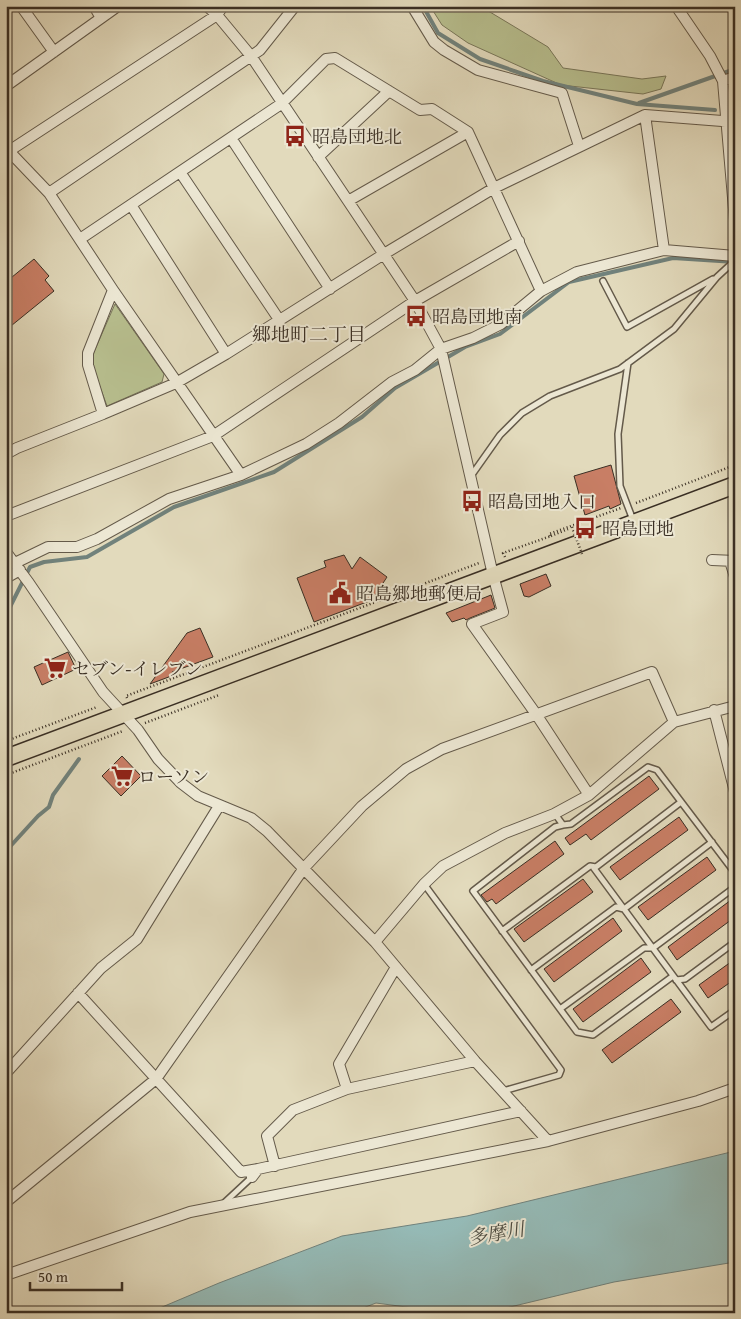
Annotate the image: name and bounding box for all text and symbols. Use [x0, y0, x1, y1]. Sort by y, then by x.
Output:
bus stop icon: 昭島団地北 [282, 123, 308, 149]
place label: 昭島団地北 [312, 123, 402, 150]
bus stop icon: 昭島団地南 [403, 303, 429, 329]
place label: 昭島団地南 [432, 303, 522, 330]
district label: 郷地町二丁目 [252, 320, 366, 348]
bus stop icon: 昭島団地入口 [459, 488, 485, 514]
place label: 昭島団地入口 [488, 488, 596, 515]
bus stop icon: 昭島団地 [572, 515, 598, 541]
place label: 昭島団地 [602, 515, 674, 542]
public building icon: 昭島郷地郵便局 [327, 580, 353, 606]
place label: 昭島郷地郵便局 [356, 580, 482, 607]
supermarket icon: セブン-イレブン [42, 655, 68, 681]
place label: セブン-イレブン [72, 655, 203, 682]
supermarket icon: ローソン [109, 763, 135, 789]
place label: ローソン [138, 763, 209, 790]
water label: 多摩川 [465, 1214, 528, 1252]
scale bar [30, 1259, 122, 1291]
text: 50 m [38, 1266, 69, 1287]

